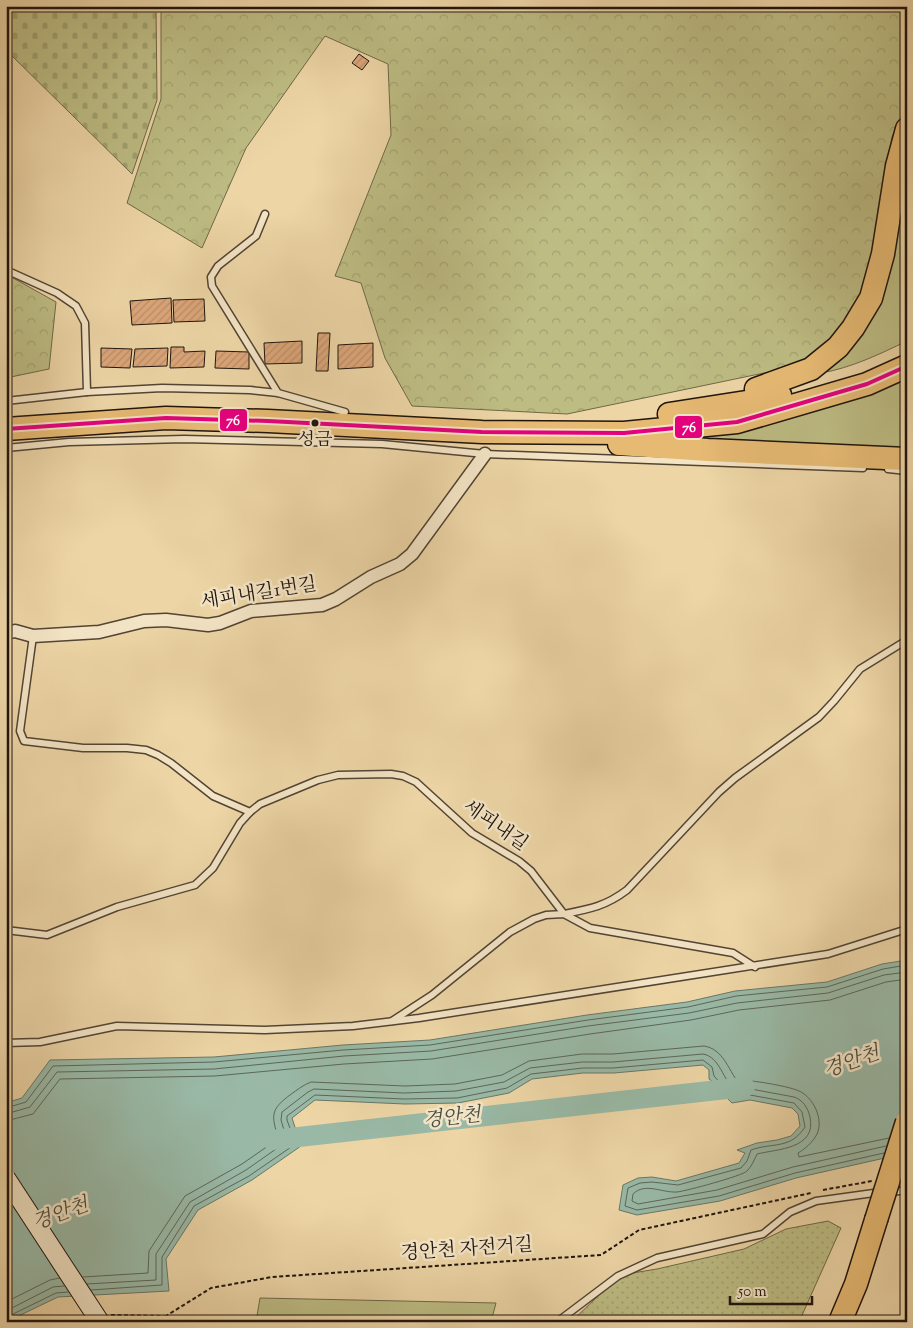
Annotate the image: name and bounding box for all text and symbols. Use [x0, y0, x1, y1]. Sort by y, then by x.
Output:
line badge: 76 [219, 408, 248, 432]
text: 76 [226, 412, 240, 432]
line badge: 76 [674, 415, 703, 439]
marker: 성금 [310, 418, 320, 428]
text: 76 [682, 419, 696, 439]
place label: 성금 [298, 428, 333, 454]
street label: 세피내길1번길 [199, 572, 319, 616]
street label: 세피내길 [457, 794, 533, 858]
water label: 경안천 [820, 1039, 886, 1086]
water label: 경안천 [422, 1101, 484, 1136]
water label: 경안천 [29, 1191, 95, 1239]
street label: 경안천 자전거길 [400, 1232, 534, 1268]
scale bar [730, 1273, 813, 1305]
text: 50 m [737, 1282, 767, 1303]

